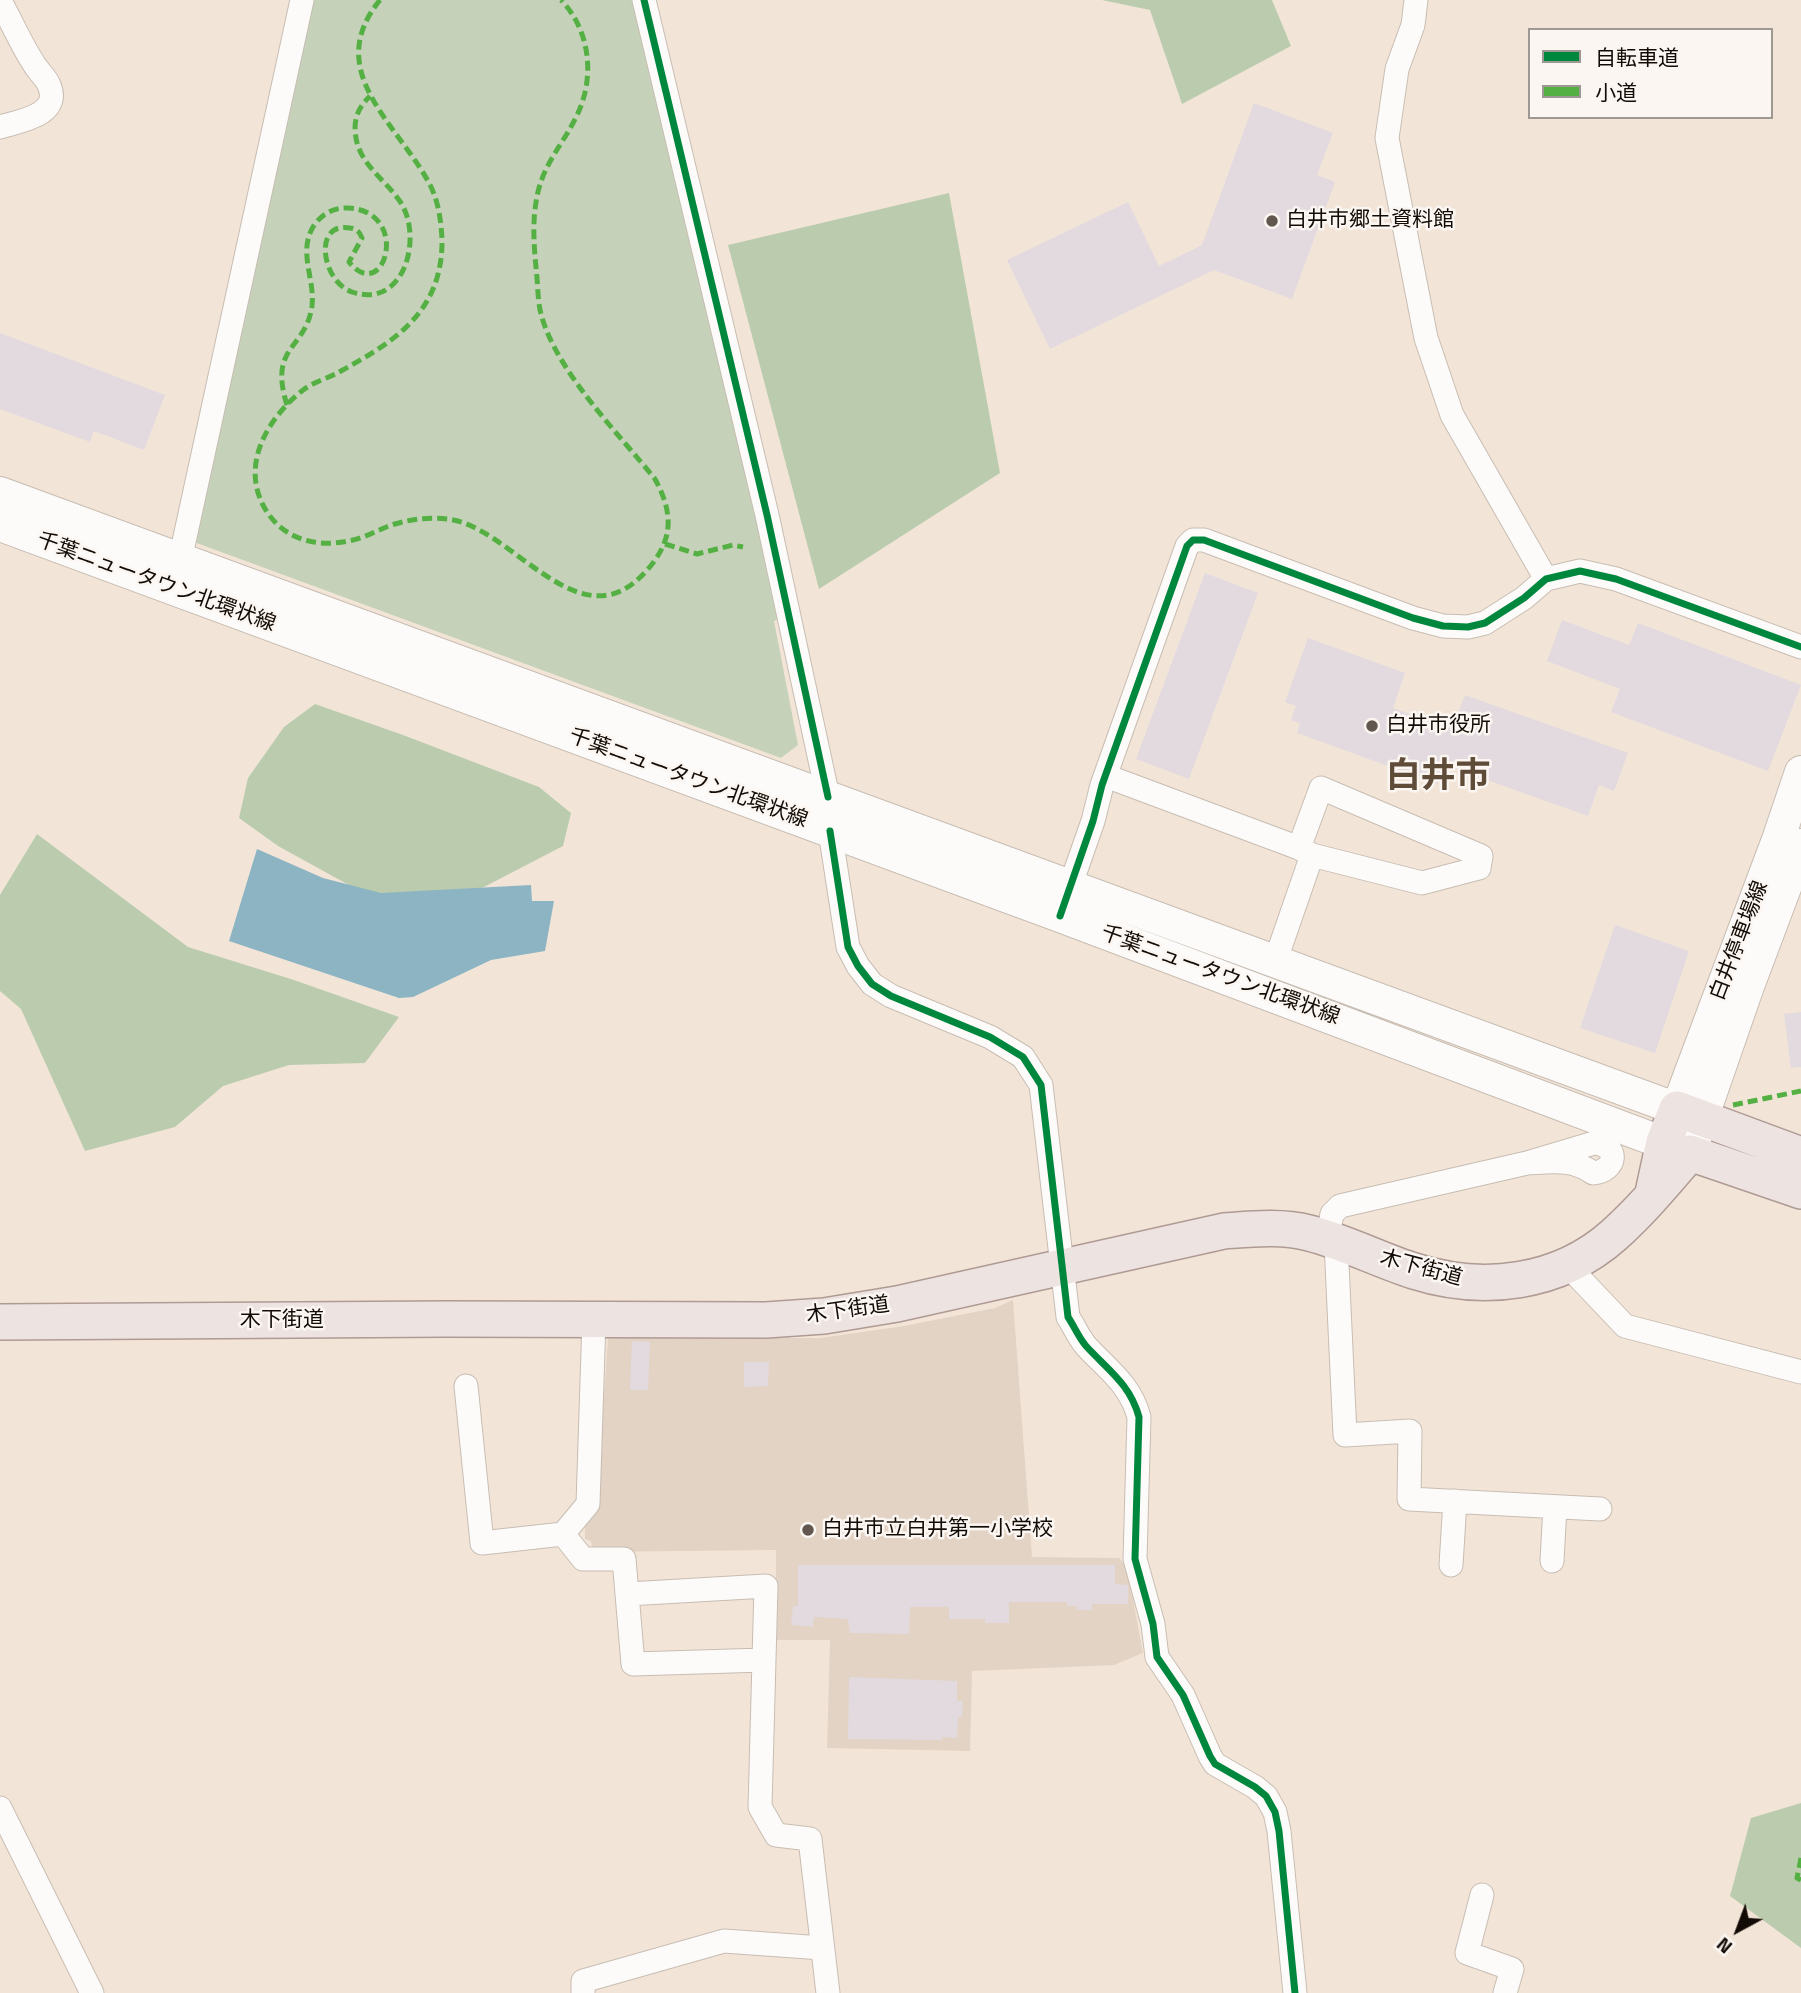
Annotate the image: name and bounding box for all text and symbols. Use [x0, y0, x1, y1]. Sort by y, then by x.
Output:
legend [1528, 28, 1773, 119]
text: 自転車道 [1595, 41, 1679, 73]
text: 小道 [1595, 76, 1637, 108]
place label: 白井市郷土資料館 [1286, 208, 1454, 234]
marker: 白井市郷土資料館 [1264, 213, 1280, 229]
street label: 千葉ニュータウン北環状線 [33, 528, 279, 638]
place label: 白井市役所 [1386, 713, 1491, 739]
marker: 白井市役所 [1364, 718, 1380, 734]
street label: 千葉ニュータウン北環状線 [565, 724, 811, 834]
district label: 白井市 [1386, 757, 1490, 799]
street label: 白井停車場線 [1706, 878, 1774, 1004]
street label: 千葉ニュータウン北環状線 [1097, 921, 1343, 1031]
street label: 木下街道 [1377, 1246, 1465, 1292]
street label: 木下街道 [805, 1293, 891, 1329]
street label: 木下街道 [240, 1308, 324, 1334]
place label: 白井市立白井第一小学校 [822, 1517, 1053, 1543]
marker: 白井市立白井第一小学校 [800, 1522, 816, 1538]
north arrow [1703, 1895, 1773, 1965]
text: N [1709, 1931, 1738, 1961]

